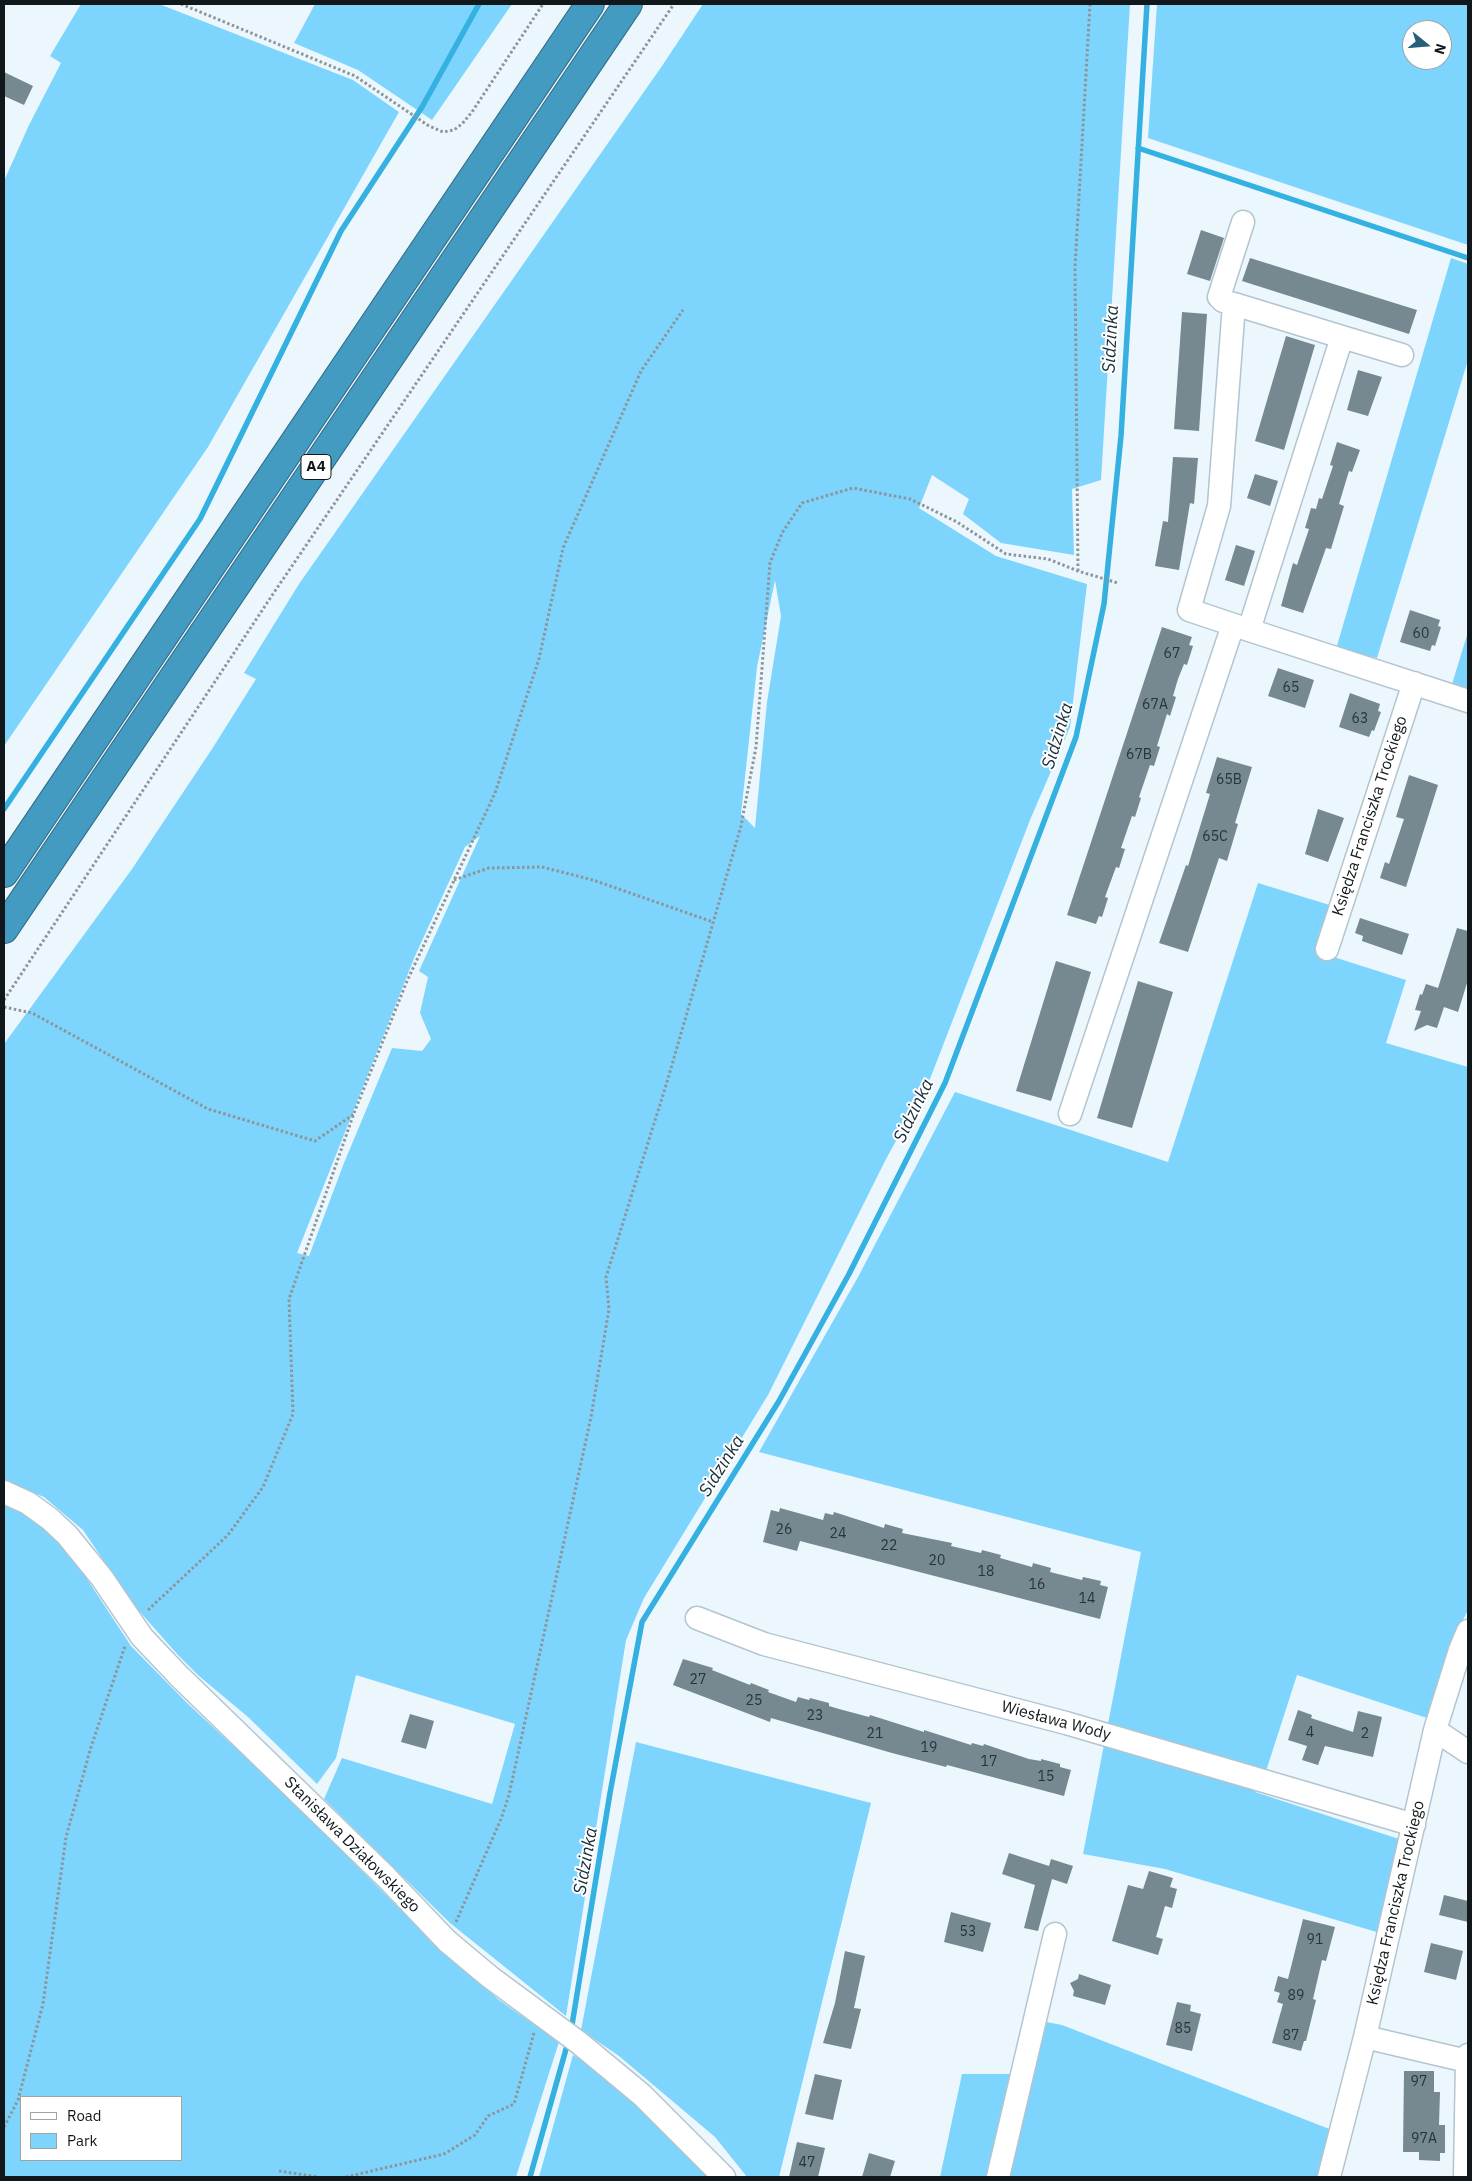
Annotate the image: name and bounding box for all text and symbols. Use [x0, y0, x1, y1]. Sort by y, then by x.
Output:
north arrow [1402, 20, 1452, 70]
text: N [1430, 42, 1450, 57]
water label: Sidzinka [1098, 304, 1124, 374]
road number: A4 [301, 454, 331, 480]
house number: 60 [1413, 626, 1429, 642]
house number: 67 [1164, 646, 1180, 662]
house number: 65 [1283, 680, 1299, 696]
house number: 67A [1142, 697, 1168, 713]
water label: Sidzinka [1038, 700, 1078, 772]
house number: 63 [1352, 711, 1368, 727]
street label: Księdza Franciszka Trockiego [1329, 713, 1411, 919]
house number: 67B [1126, 747, 1152, 763]
house number: 65B [1216, 772, 1242, 788]
house number: 65C [1202, 829, 1228, 845]
water label: Sidzinka [889, 1076, 939, 1146]
water label: Sidzinka [695, 1431, 749, 1501]
house number: 26 [776, 1522, 792, 1538]
house number: 24 [830, 1526, 846, 1542]
house number: 22 [881, 1538, 897, 1554]
house number: 20 [929, 1553, 945, 1569]
house number: 18 [978, 1564, 994, 1580]
house number: 16 [1029, 1577, 1045, 1593]
house number: 14 [1079, 1591, 1095, 1607]
house number: 27 [690, 1672, 706, 1688]
house number: 25 [746, 1693, 762, 1709]
street label: Wiesława Wody [999, 1697, 1113, 1745]
house number: 23 [807, 1708, 823, 1724]
house number: 4 [1306, 1725, 1314, 1741]
house number: 21 [867, 1726, 883, 1742]
house number: 2 [1361, 1726, 1369, 1742]
house number: 19 [921, 1740, 937, 1756]
house number: 17 [981, 1754, 997, 1770]
house number: 15 [1038, 1769, 1054, 1785]
street label: Stanisława Działowskiego [280, 1773, 424, 1917]
street label: Księdza Franciszka Trockiego [1363, 1799, 1429, 2007]
water label: Sidzinka [569, 1826, 603, 1896]
house number: 53 [960, 1924, 976, 1940]
house number: 91 [1307, 1932, 1323, 1948]
house number: 89 [1288, 1988, 1304, 2004]
house number: 85 [1175, 2021, 1191, 2037]
house number: 87 [1283, 2028, 1299, 2044]
house number: 97 [1411, 2074, 1427, 2090]
legend [20, 2096, 182, 2161]
text: Road [67, 2106, 102, 2125]
text: Park [67, 2131, 97, 2150]
house number: 97A [1411, 2131, 1437, 2147]
house number: 47 [799, 2155, 815, 2171]

